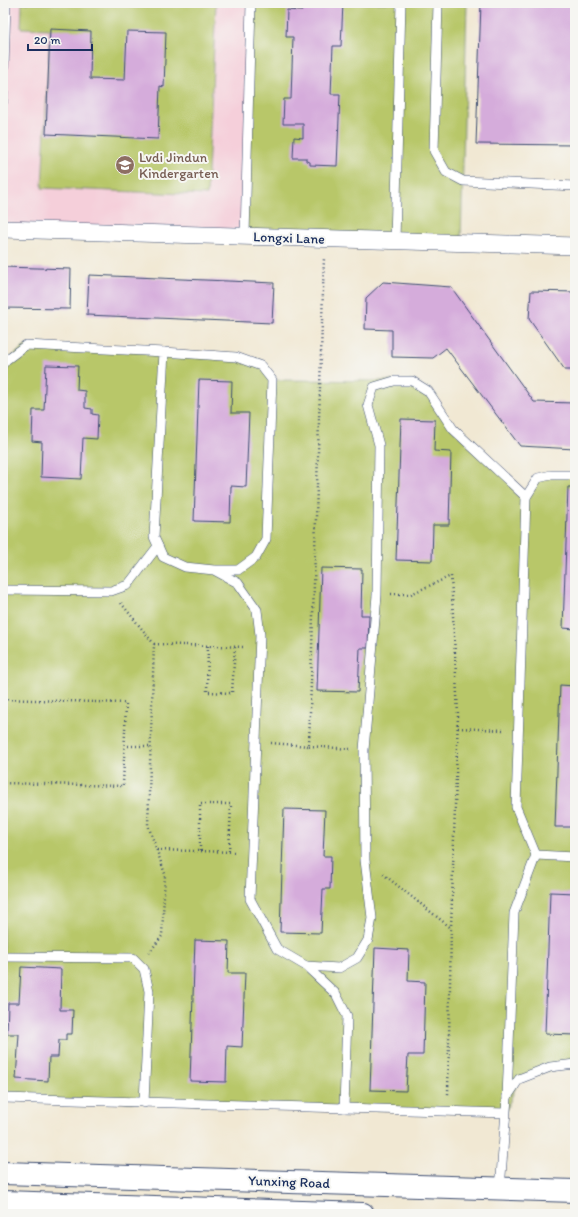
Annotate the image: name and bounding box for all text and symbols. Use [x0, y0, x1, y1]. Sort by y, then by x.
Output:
scale bar [28, 26, 92, 52]
text: 20 m [34, 33, 61, 47]
place label: Lvdi Jindun Kindergarten [139, 149, 219, 182]
school or university icon: Lvdi Jindun Kindergarten [114, 154, 136, 176]
street label: Longxi Lane [253, 228, 326, 248]
street label: Yunxing Road [248, 1172, 331, 1192]

